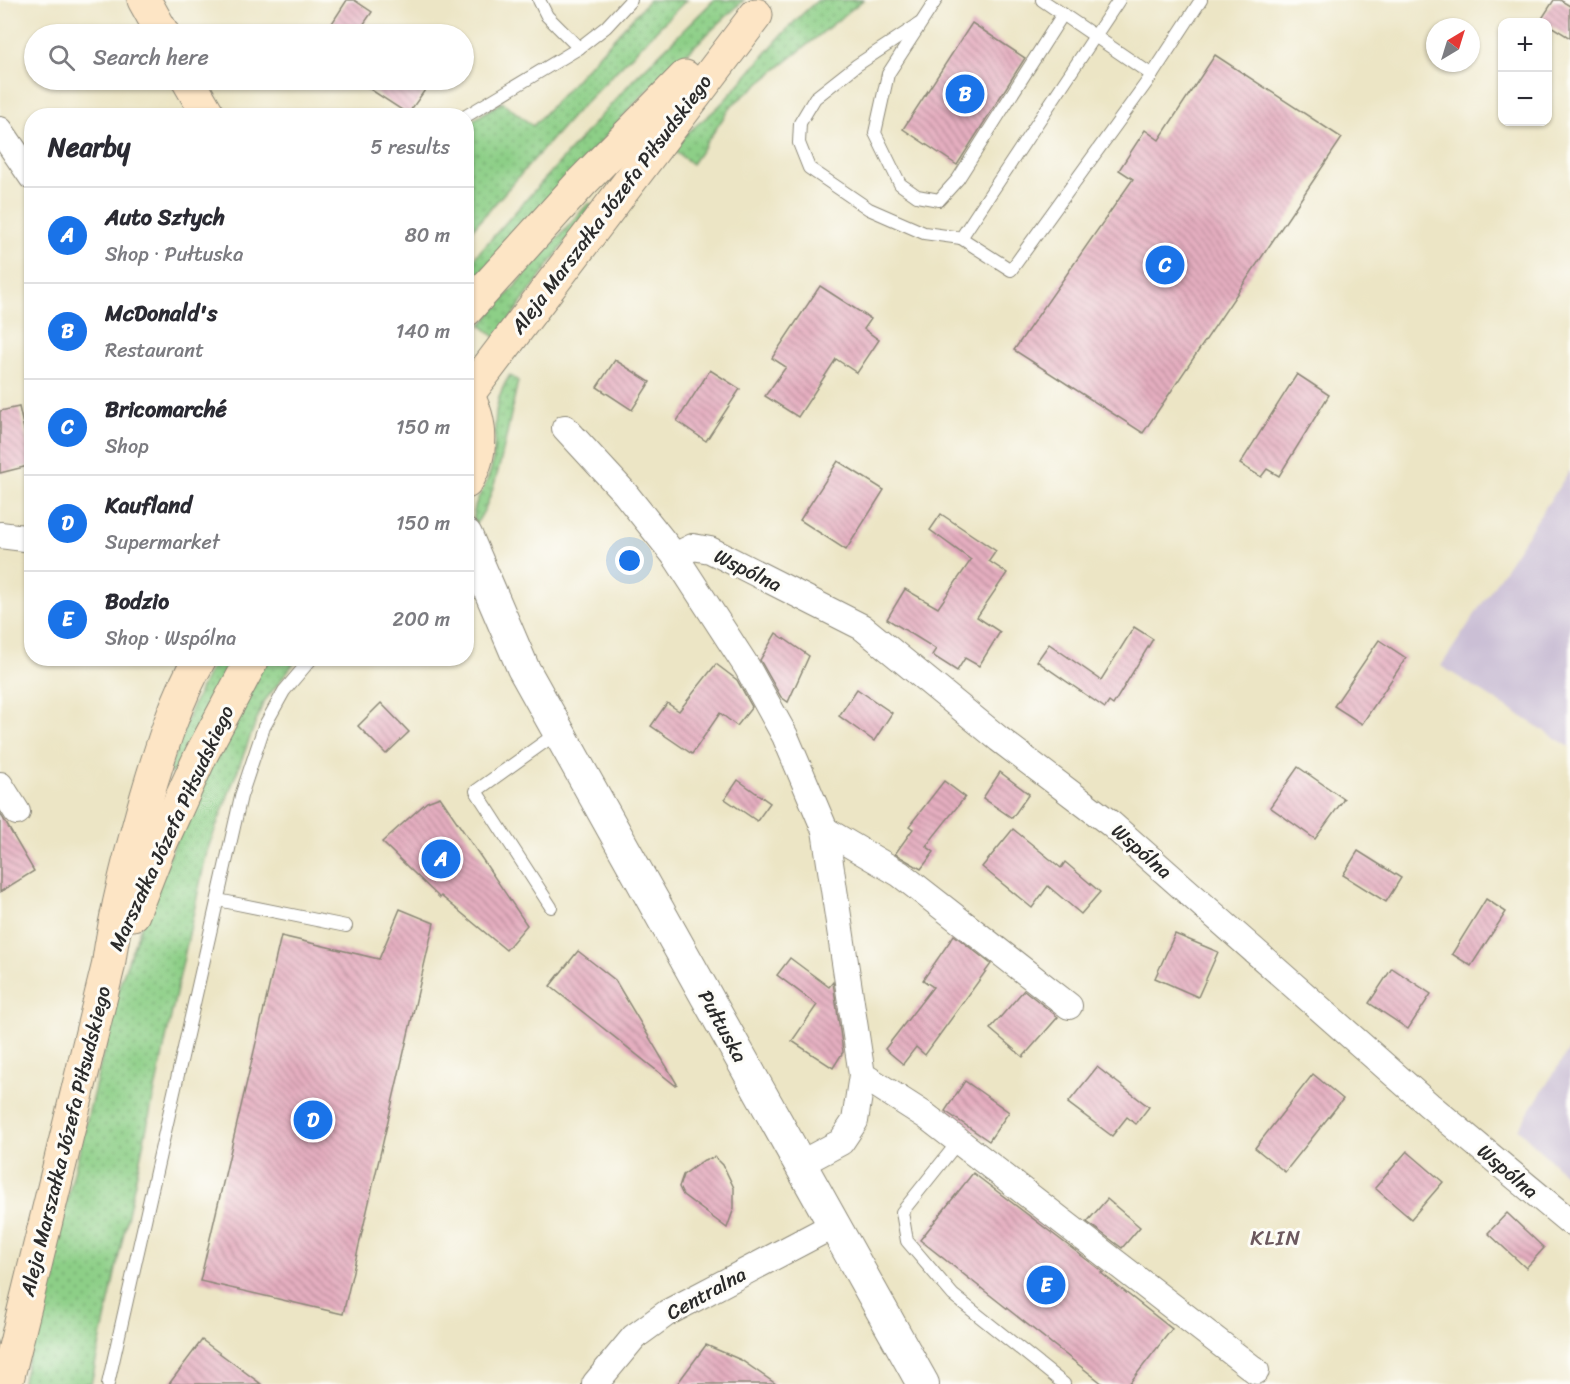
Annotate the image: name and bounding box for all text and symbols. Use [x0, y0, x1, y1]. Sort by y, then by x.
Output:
north arrow [1426, 18, 1480, 72]
map controls [1498, 18, 1552, 126]
button: + [1498, 18, 1552, 72]
search box [24, 24, 474, 90]
text: Search here [93, 38, 209, 77]
icon: search [45, 41, 78, 74]
street label: Aleja Marszałka Józefa Piłsudskiego [501, 67, 721, 343]
pin: B [946, 72, 984, 116]
button: − [1498, 72, 1552, 126]
text: Nearby [48, 124, 130, 170]
text: 5 results [371, 130, 450, 165]
text: Auto Sztych [105, 198, 225, 237]
text: A [61, 218, 74, 253]
text: 80 m [405, 218, 450, 253]
text: Shop · Pułtuska [105, 237, 243, 272]
pin: C [1146, 242, 1184, 288]
text: McDonald's [105, 294, 217, 333]
text: B [61, 314, 74, 349]
text: 140 m [396, 314, 450, 349]
text: Restaurant [105, 333, 204, 368]
text: Bricomarché [105, 390, 227, 429]
text: C [61, 410, 74, 445]
text: 150 m [396, 410, 450, 445]
text: Shop [105, 429, 149, 464]
text: Kaufland [105, 486, 192, 525]
text: D [62, 506, 73, 541]
text: 150 m [396, 506, 450, 541]
text: Supermarket [105, 525, 220, 560]
street label: Wspólna [708, 539, 788, 602]
your location [615, 546, 644, 575]
text: Bodzio [105, 582, 169, 621]
text: E [62, 602, 73, 637]
text: 200 m [393, 602, 450, 637]
text: Shop · Wspólna [105, 621, 236, 656]
street label: Marszałka Józefa Piłsudskiego [99, 699, 244, 957]
street label: Wspólna [1103, 815, 1180, 888]
pin: A [422, 836, 460, 882]
street label: Aleja Marszałka Józefa Piłsudskiego [10, 982, 121, 1301]
street label: Pułtuska [688, 983, 757, 1069]
pin: D [294, 1098, 332, 1142]
street label: Wspólna [1469, 1135, 1546, 1208]
district label: KLIN [1250, 1219, 1302, 1257]
street label: Centralna [660, 1257, 753, 1330]
pin: E [1026, 1262, 1066, 1308]

